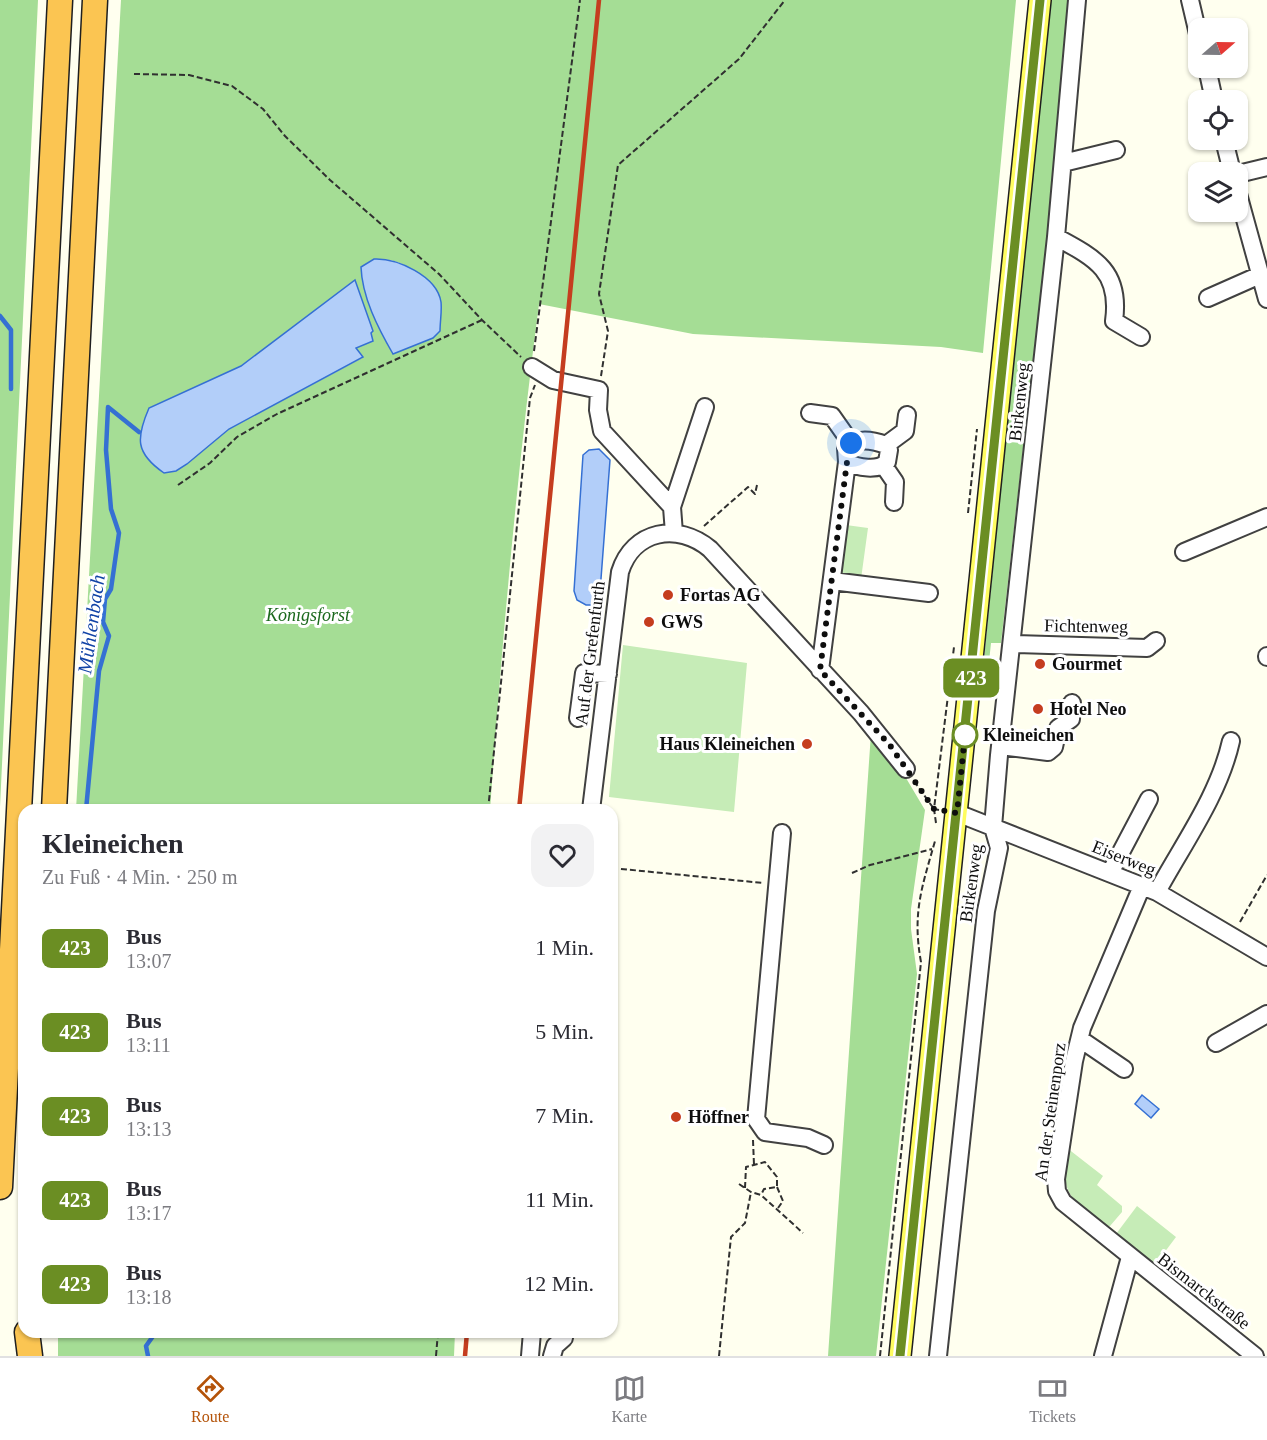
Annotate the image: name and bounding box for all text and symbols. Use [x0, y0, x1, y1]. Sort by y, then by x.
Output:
north arrow [1188, 18, 1248, 78]
map controls [1188, 18, 1248, 222]
button: locate [1188, 90, 1248, 150]
button: layers [1188, 162, 1248, 222]
street label: Birkenweg [1005, 362, 1033, 442]
your location [836, 428, 866, 458]
water label: Mühlenbach [73, 573, 109, 676]
street label: Auf der Grefenfurth [571, 580, 609, 726]
place label: Fortas AG [680, 585, 761, 605]
marker: Fortas AG [661, 588, 675, 602]
park label: Königsforst [265, 605, 351, 625]
place label: GWS [661, 612, 703, 632]
marker: GWS [642, 615, 656, 629]
street label: Fichtenweg [1044, 615, 1128, 637]
place label: Gourmet [1052, 654, 1122, 674]
marker: Gourmet [1033, 657, 1047, 671]
line badge: 423 [936, 658, 1006, 698]
text: 423 [955, 666, 987, 690]
place label: Hotel Neo [1050, 699, 1126, 719]
marker: Hotel Neo [1031, 702, 1045, 716]
marker: Kleineichen [952, 722, 978, 748]
place label: Kleineichen [983, 725, 1074, 745]
place label: Haus Kleineichen [659, 734, 795, 754]
marker: Haus Kleineichen [800, 737, 814, 751]
button: heart [531, 824, 594, 887]
text: Kleineichen [42, 828, 184, 859]
street label: Eiserweg [1089, 836, 1159, 880]
street label: Birkenweg [956, 843, 986, 923]
text: Zu Fuß · 4 Min. · 250 m [42, 866, 238, 888]
text: Bus [126, 924, 161, 949]
text: 1 Min. [535, 935, 594, 960]
text: 423 [59, 936, 91, 960]
text: 13:07 [126, 950, 172, 972]
text: Bus [126, 1008, 161, 1033]
text: 5 Min. [535, 1019, 594, 1044]
text: 423 [59, 1020, 91, 1044]
text: 13:11 [126, 1034, 171, 1056]
street label: An der Steinenporz [1030, 1041, 1070, 1183]
text: Bus [126, 1092, 161, 1117]
text: 7 Min. [535, 1103, 594, 1128]
text: 423 [59, 1104, 91, 1128]
place label: Höffner [688, 1107, 749, 1127]
marker: Höffner [669, 1110, 683, 1124]
text: 13:13 [126, 1118, 172, 1140]
text: Bus [126, 1176, 161, 1201]
text: 11 Min. [525, 1187, 594, 1212]
text: 423 [59, 1188, 91, 1212]
text: 13:17 [126, 1202, 172, 1224]
street label: Bismarckstraße [1154, 1249, 1254, 1333]
text: Bus [126, 1260, 161, 1285]
text: 12 Min. [524, 1271, 594, 1296]
text: 423 [59, 1272, 91, 1296]
text: 13:18 [126, 1286, 172, 1308]
tab: Route [191, 1372, 229, 1426]
tab: Karte [612, 1372, 647, 1426]
tab: Tickets [1029, 1372, 1076, 1426]

